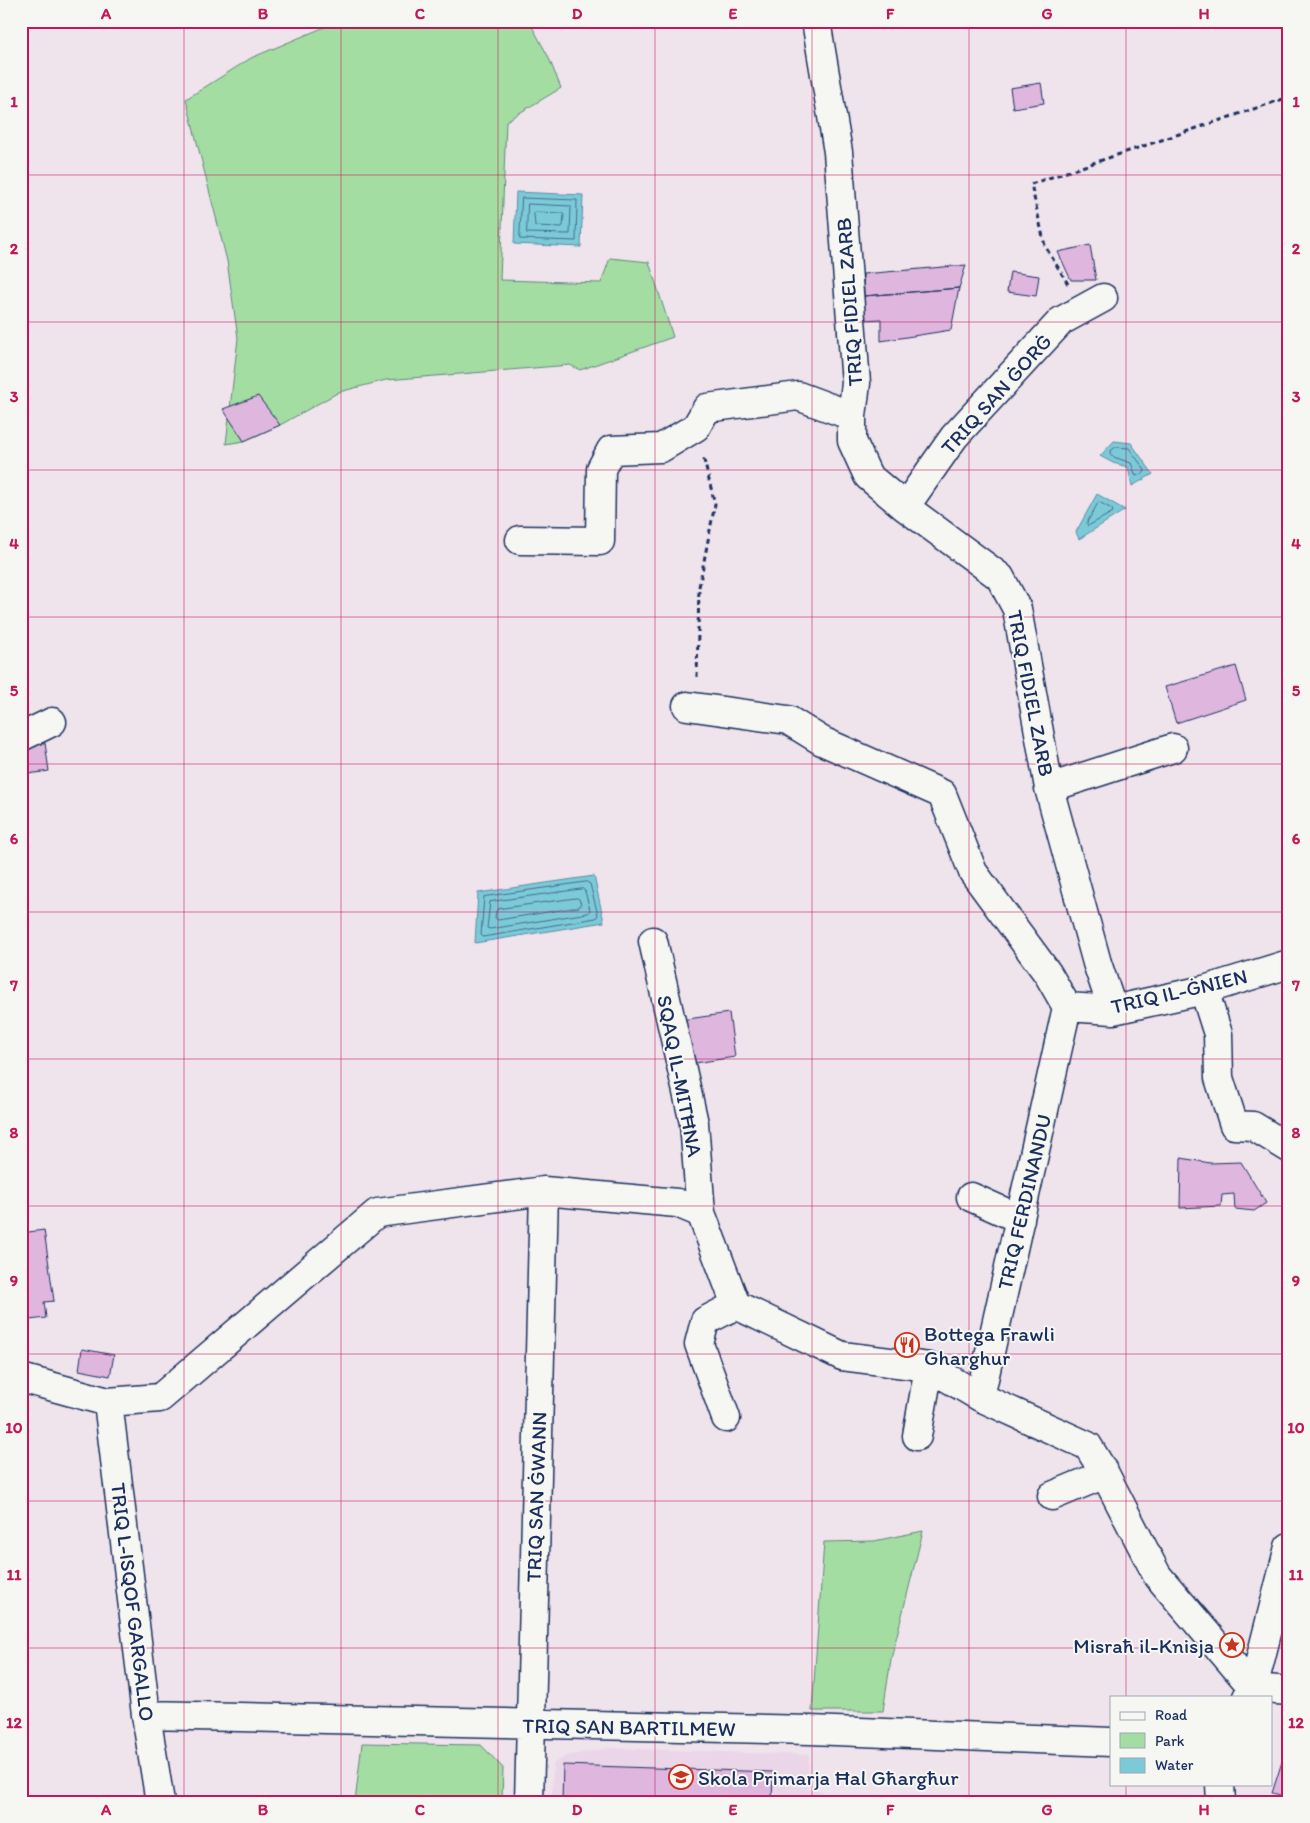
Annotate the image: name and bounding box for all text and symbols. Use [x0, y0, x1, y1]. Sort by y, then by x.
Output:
text: A [100, 4, 112, 23]
text: B [258, 4, 269, 23]
text: C [415, 4, 426, 23]
text: D [572, 4, 583, 23]
text: E [729, 4, 738, 23]
text: F [886, 4, 895, 23]
text: G [1041, 4, 1053, 23]
text: H [1198, 4, 1210, 23]
text: 1 [10, 92, 18, 111]
text: 1 [1292, 92, 1300, 111]
street label: TRIQ FIDIEL ZARB [831, 217, 867, 387]
text: 2 [10, 239, 19, 258]
text: 2 [1292, 239, 1301, 258]
street label: TRIQ SAN ĠORĠ [935, 329, 1057, 459]
text: 3 [10, 387, 19, 406]
text: 3 [1292, 387, 1301, 406]
text: 4 [9, 534, 19, 553]
text: 4 [1291, 534, 1301, 553]
street label: TRIQ FIDIEL ZARB [1003, 608, 1059, 778]
text: 5 [10, 681, 19, 700]
text: 5 [1292, 681, 1301, 700]
text: 6 [10, 829, 19, 848]
text: 6 [1292, 829, 1301, 848]
street label: TRIQ IL-ĠNIEN [1108, 963, 1250, 1019]
text: 7 [9, 976, 18, 995]
text: 7 [1291, 976, 1300, 995]
street label: SQAQ IL-MITĦNA [652, 993, 708, 1159]
street label: TRIQ FERDINANDU [992, 1112, 1056, 1292]
text: 8 [10, 1123, 19, 1142]
text: 8 [1292, 1123, 1301, 1142]
text: 9 [10, 1271, 18, 1290]
text: 9 [1292, 1271, 1300, 1290]
place label: Bottega Frawli Gharghur [924, 1321, 1055, 1370]
restaurant icon: Bottega Frawli Gharghur [894, 1332, 920, 1358]
street label: TRIQ SAN ĠWANN [521, 1411, 551, 1583]
text: 10 [5, 1418, 23, 1437]
text: 10 [1287, 1418, 1305, 1437]
street label: TRIQ L-ISQOF GARGALLO [106, 1481, 160, 1723]
text: 11 [7, 1565, 22, 1584]
text: 11 [1289, 1565, 1304, 1584]
place icon: Misraħ il-Knisja [1219, 1632, 1245, 1658]
place label: Misraħ il-Knisja [1073, 1633, 1214, 1658]
legend [1110, 1696, 1272, 1786]
text: Road [1155, 1706, 1188, 1724]
text: 12 [6, 1713, 23, 1732]
street label: TRIQ SAN BARTILMEW [522, 1713, 736, 1741]
text: 12 [1288, 1713, 1305, 1732]
text: Park [1155, 1732, 1185, 1750]
text: Water [1155, 1756, 1194, 1774]
school or university icon: Skola Primarja Ħal Għargħur [668, 1764, 694, 1790]
place label: Skola Primarja Ħal Għargħur [698, 1765, 959, 1790]
text: A [100, 1800, 112, 1819]
text: B [258, 1800, 269, 1819]
text: C [415, 1800, 426, 1819]
text: D [572, 1800, 583, 1819]
text: E [729, 1800, 738, 1819]
text: F [886, 1800, 895, 1819]
text: G [1041, 1800, 1053, 1819]
text: H [1198, 1800, 1210, 1819]

